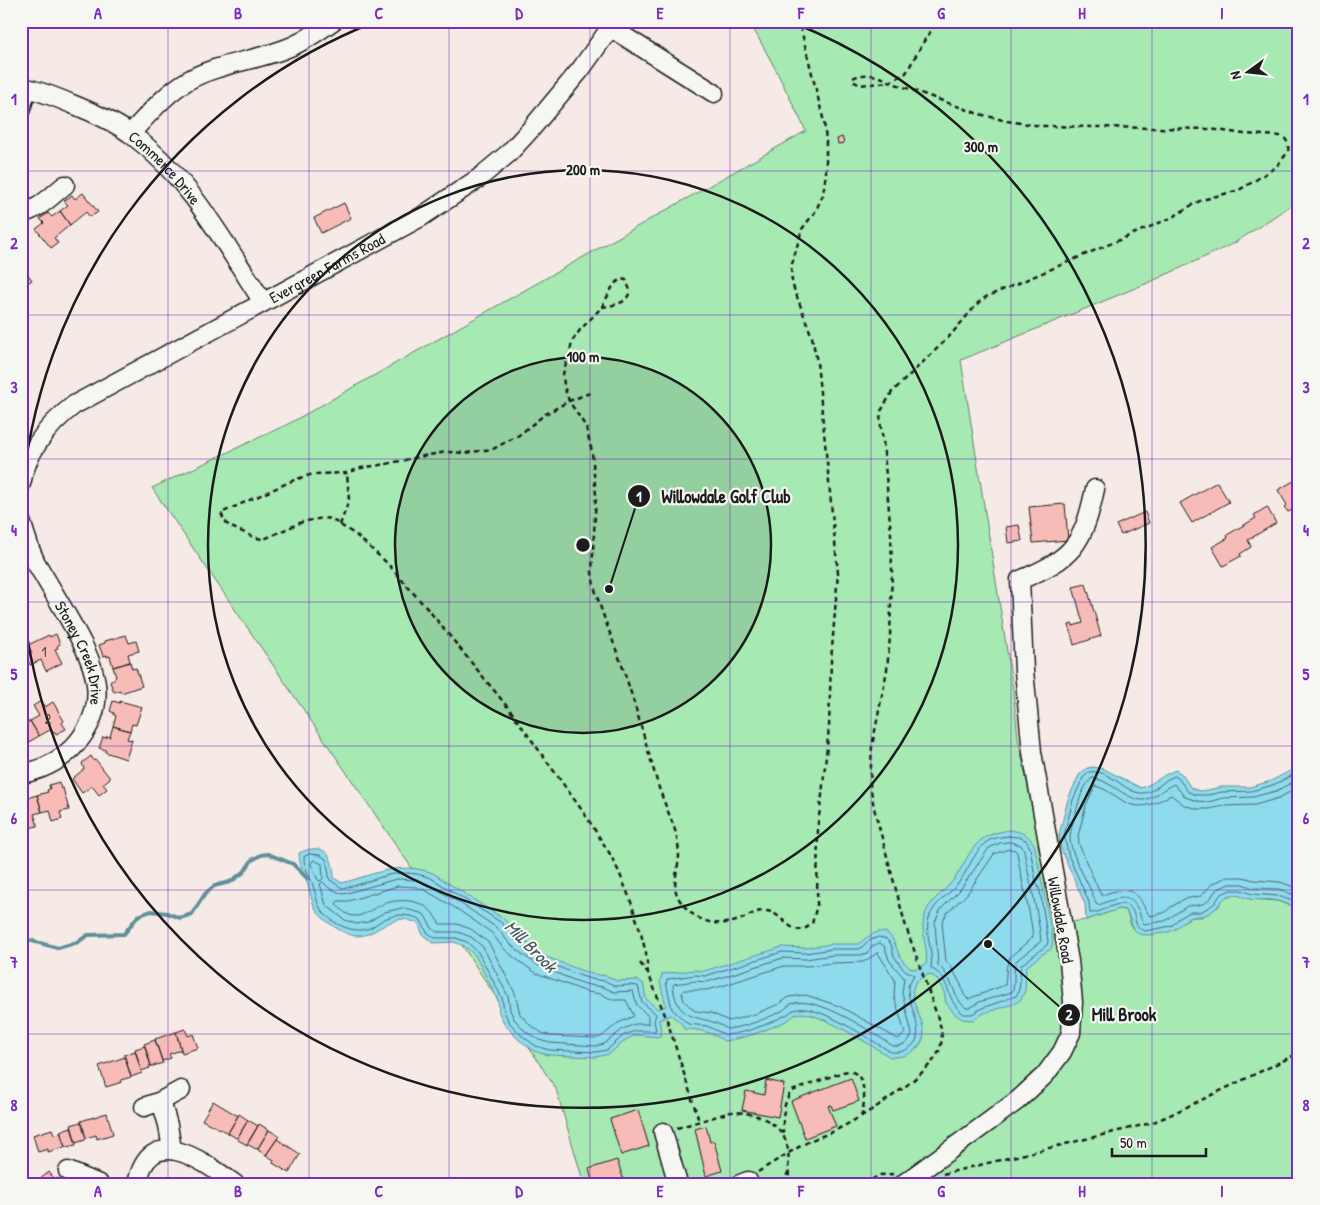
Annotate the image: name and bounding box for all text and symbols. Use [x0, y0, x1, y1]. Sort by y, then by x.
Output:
text: A [94, 2, 102, 24]
text: B [234, 2, 242, 24]
text: C [375, 2, 384, 24]
text: D [515, 2, 523, 24]
text: E [656, 2, 664, 24]
text: F [797, 2, 805, 24]
text: G [937, 2, 945, 24]
text: H [1078, 2, 1086, 24]
text: I [1220, 2, 1224, 24]
north arrow [1222, 48, 1272, 98]
text: N [1225, 69, 1245, 82]
text: 1 [11, 88, 17, 110]
text: 1 [1303, 88, 1309, 110]
street label: Commerce Drive [124, 125, 207, 210]
text: 300 m [964, 136, 998, 157]
text: 200 m [566, 159, 600, 180]
street label: Evergreen Farms Road [265, 228, 389, 308]
text: 2 [10, 232, 18, 254]
text: 2 [1302, 232, 1310, 254]
text: 100 m [567, 346, 599, 367]
text: 3 [10, 376, 18, 398]
text: 3 [1302, 376, 1310, 398]
callout: Willowdale Golf Club [627, 480, 801, 513]
text: Willowdale Golf Club [661, 484, 791, 509]
text: 1 [636, 486, 642, 507]
text: 4 [11, 519, 17, 541]
text: 4 [1303, 519, 1309, 541]
centre of rings [574, 536, 592, 554]
street label: Stoney Creek Drive [50, 597, 108, 707]
house number: 1 [41, 642, 47, 661]
text: 5 [11, 663, 18, 685]
text: 5 [1303, 663, 1310, 685]
house number: 2 [45, 709, 52, 728]
text: 6 [11, 807, 18, 829]
text: 6 [1303, 807, 1310, 829]
street label: Willowdale Road [1043, 875, 1079, 965]
water label: Mill Brook [499, 914, 564, 979]
text: 7 [9, 951, 18, 973]
text: 7 [1301, 951, 1310, 973]
callout: Mill Brook [1056, 999, 1166, 1032]
text: Mill Brook [1092, 1002, 1157, 1027]
text: 2 [1065, 1004, 1073, 1025]
text: 8 [11, 1094, 18, 1116]
text: 8 [1303, 1094, 1310, 1116]
scale bar [1112, 1125, 1206, 1157]
text: 50 m [1120, 1132, 1147, 1153]
text: A [94, 1180, 102, 1202]
text: B [234, 1180, 242, 1202]
text: C [375, 1180, 384, 1202]
text: D [515, 1180, 523, 1202]
text: E [656, 1180, 664, 1202]
text: F [797, 1180, 805, 1202]
text: G [937, 1180, 945, 1202]
text: H [1078, 1180, 1086, 1202]
text: I [1220, 1180, 1224, 1202]

